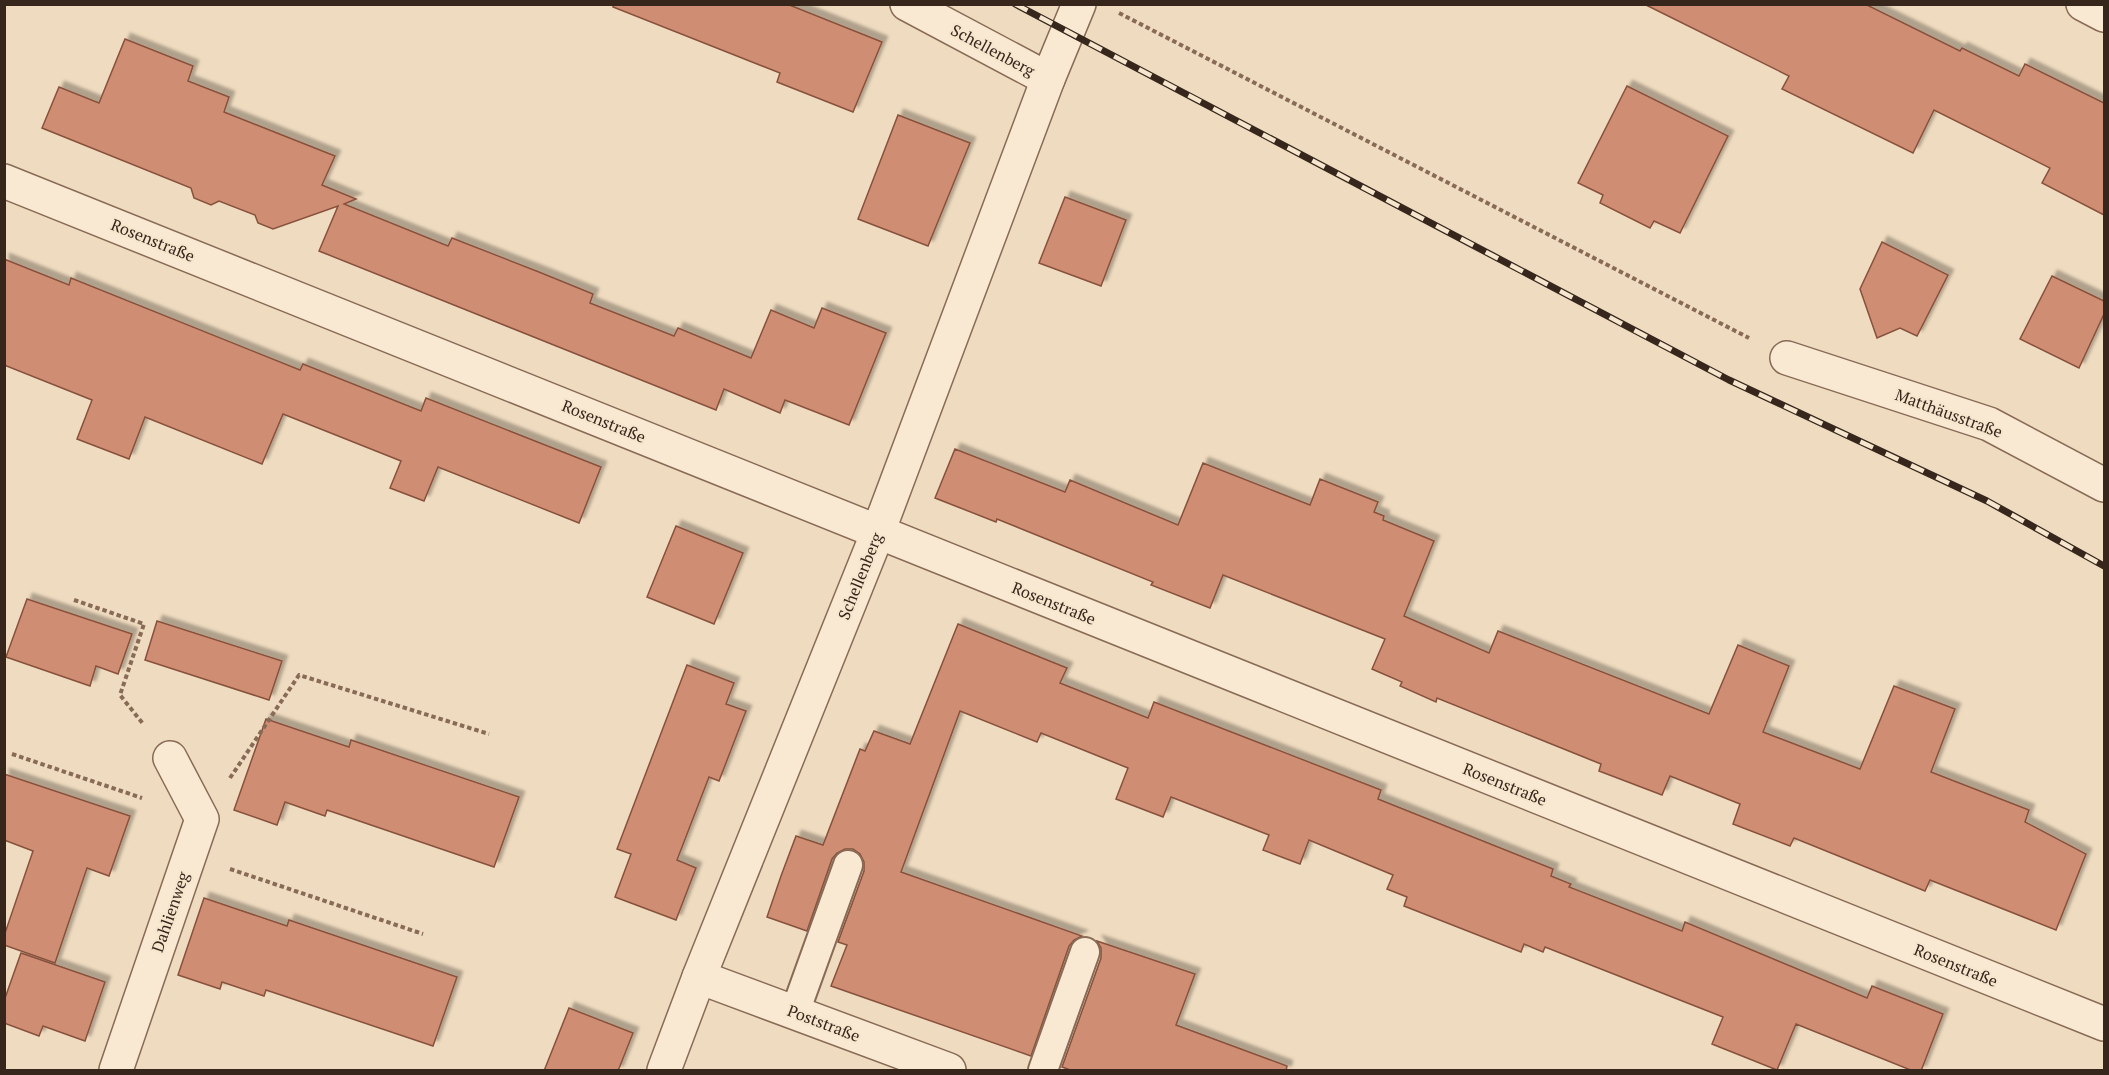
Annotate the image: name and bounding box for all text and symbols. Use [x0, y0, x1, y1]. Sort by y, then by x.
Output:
street label: Schellenberg [947, 19, 1039, 82]
street label: Rosenstraße [108, 213, 198, 267]
street label: Matthäusstraße [1892, 383, 2006, 443]
street label: Rosenstraße [559, 394, 649, 448]
street label: Schellenberg [833, 529, 888, 623]
street label: Rosenstraße [1009, 576, 1099, 630]
street label: Rosenstraße [1460, 757, 1550, 811]
street label: Dahlienweg [146, 868, 194, 955]
street label: Rosenstraße [1911, 938, 2001, 992]
street label: Poststraße [785, 999, 863, 1047]

